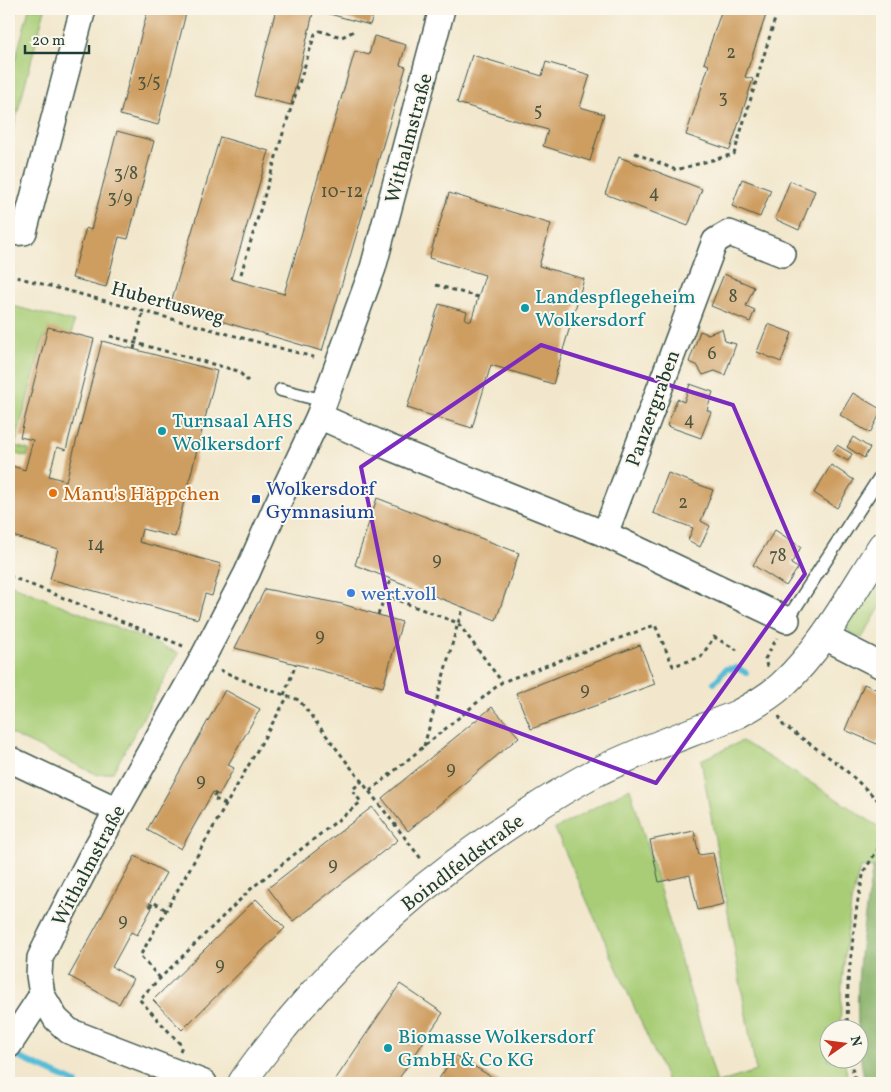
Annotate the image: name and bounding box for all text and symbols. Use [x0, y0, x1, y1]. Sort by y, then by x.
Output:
scale bar [25, 22, 89, 54]
text: 20 m [32, 31, 65, 52]
house number: 2 [726, 41, 736, 66]
house number: 3/5 [137, 70, 161, 95]
street label: Withalmstraße [379, 70, 441, 207]
house number: 3 [718, 86, 728, 111]
house number: 5 [534, 99, 542, 124]
house number: 3/8 [114, 162, 138, 187]
house number: 10-12 [321, 180, 363, 205]
house number: 4 [649, 181, 659, 206]
house number: 3/9 [107, 186, 133, 211]
street label: Hubertusweg [108, 275, 227, 333]
place label: Landespflegeheim Wolkersdorf [535, 284, 696, 335]
house number: 8 [728, 285, 738, 310]
marker: Landespflegeheim Wolkersdorf [519, 302, 531, 314]
house number: 6 [707, 342, 717, 367]
street label: Panzergraben [620, 346, 688, 471]
place label: Turnsaal AHS Wolkersdorf [172, 408, 293, 459]
house number: 4 [684, 408, 694, 433]
marker: Turnsaal AHS Wolkersdorf [156, 425, 168, 437]
place label: Wolkersdorf Gymnasium [266, 476, 377, 527]
place label: Manu's Häppchen [63, 481, 220, 509]
marker: Manu's Häppchen [47, 487, 59, 499]
house number: 2 [678, 491, 688, 516]
marker: Wolkersdorf Gymnasium [250, 493, 262, 505]
house number: 14 [87, 533, 105, 558]
house number: 78 [769, 544, 787, 569]
house number: 9 [432, 548, 442, 573]
place label: wert.voll [361, 581, 437, 609]
marker: wert.voll [345, 587, 357, 599]
house number: 9 [315, 624, 325, 649]
house number: 9 [580, 678, 590, 703]
house number: 9 [446, 757, 456, 782]
house number: 9 [196, 769, 206, 794]
street label: Withalmstraße [46, 800, 133, 931]
street label: Boindlfeldstraße [396, 808, 530, 919]
house number: 9 [328, 853, 338, 878]
house number: 9 [118, 909, 128, 934]
house number: 9 [215, 953, 225, 978]
north arrow [818, 1020, 868, 1070]
place label: Biomasse Wolkersdorf GmbH & Co KG [398, 1024, 596, 1075]
text: N [845, 1034, 866, 1048]
marker: Biomasse Wolkersdorf GmbH & Co KG [382, 1042, 394, 1054]

